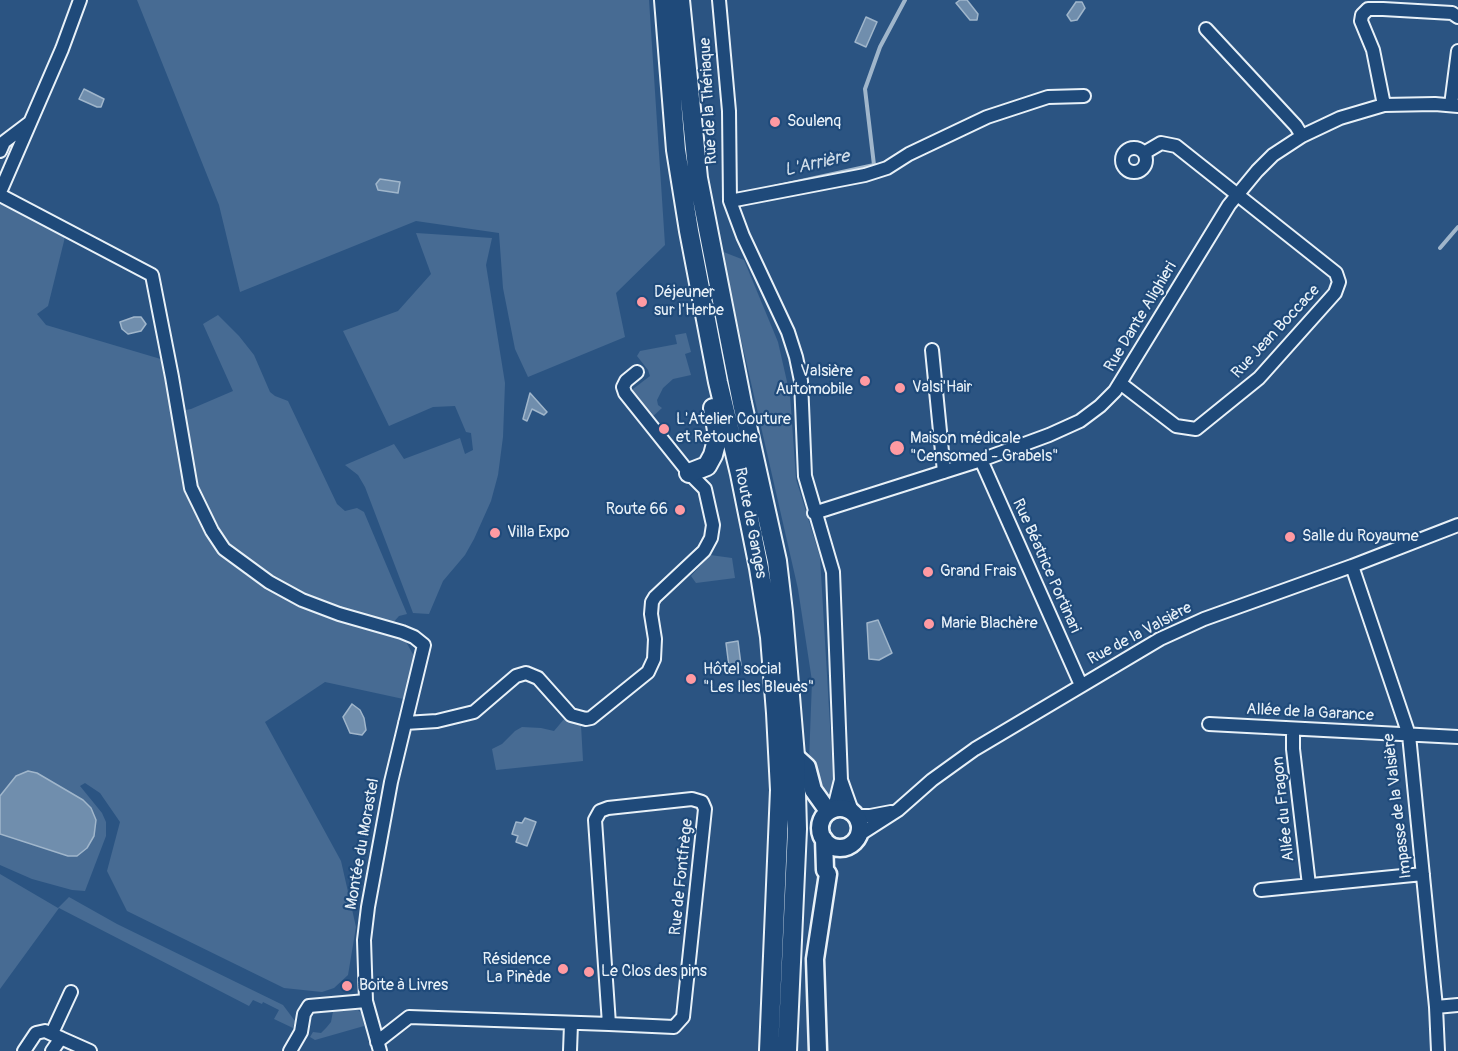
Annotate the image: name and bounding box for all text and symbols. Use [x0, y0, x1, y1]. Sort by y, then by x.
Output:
street label: Rue de la Thériaque [696, 37, 722, 165]
place label: Soulenq [787, 112, 841, 132]
marker: Soulenq [768, 115, 782, 129]
water label: L'Arrière [782, 146, 852, 182]
street label: Rue Dante Alighieri [1101, 259, 1181, 375]
street label: Rue Jean Boccace [1228, 281, 1324, 383]
place label: Déjeuner sur l'Herbe [654, 283, 724, 321]
marker: Déjeuner sur l'Herbe [635, 295, 649, 309]
place label: Valsière Automobile [775, 362, 853, 400]
marker: Valsière Automobile [858, 374, 872, 388]
place label: Valsi'Hair [912, 378, 972, 398]
marker: Valsi'Hair [893, 381, 907, 395]
place label: L'Atelier Couture et Retouche [676, 410, 791, 448]
marker: L'Atelier Couture et Retouche [657, 422, 671, 436]
place label: Maison médicale "Censomed - Grabels" [910, 429, 1059, 467]
marker: Maison médicale "Censomed - Grabels" [888, 439, 906, 457]
street label: Route de Ganges [730, 466, 770, 580]
street label: Rue Béatrice Portinari [1008, 496, 1084, 636]
place label: Route 66 [606, 500, 668, 520]
marker: Route 66 [673, 503, 687, 517]
place label: Villa Expo [507, 523, 570, 543]
marker: Villa Expo [488, 526, 502, 540]
place label: Salle du Royaume [1302, 527, 1419, 547]
marker: Salle du Royaume [1283, 530, 1297, 544]
place label: Grand Frais [940, 562, 1016, 582]
marker: Grand Frais [921, 565, 935, 579]
street label: Rue de la Valsière [1085, 598, 1195, 670]
place label: Marie Blachère [941, 614, 1038, 634]
marker: Marie Blachère [922, 617, 936, 631]
place label: Hôtel social "Les Iles Bleues" [703, 660, 814, 698]
marker: Hôtel social "Les Iles Bleues" [684, 672, 698, 686]
street label: Allée de la Garance [1246, 700, 1374, 726]
street label: Impasse de la Valsière [1380, 732, 1416, 880]
street label: Allée du Fragon [1269, 756, 1299, 862]
street label: Montée du Morastel [342, 777, 384, 911]
street label: Rue de Fontfrège [666, 818, 698, 936]
place label: Résidence La Pinède [483, 950, 551, 988]
marker: Résidence La Pinède [556, 962, 570, 976]
place label: Le Clos des pins [601, 962, 707, 982]
marker: Le Clos des pins [582, 965, 596, 979]
place label: Boite à Livres [359, 976, 448, 996]
marker: Boite à Livres [340, 979, 354, 993]

